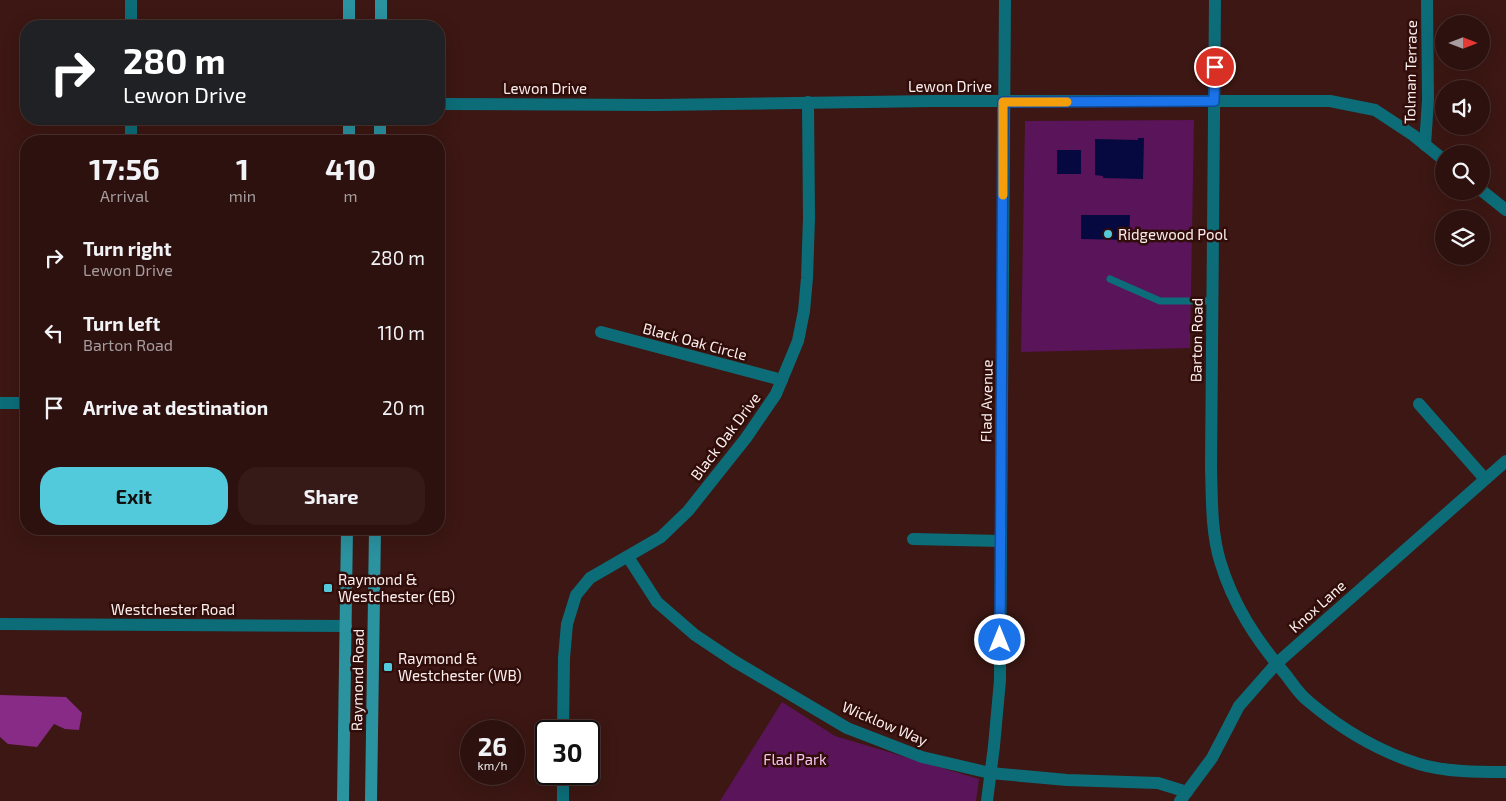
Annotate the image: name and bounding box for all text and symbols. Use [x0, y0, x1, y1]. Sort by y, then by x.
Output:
north arrow [1435, 15, 1490, 70]
map controls [1435, 15, 1490, 265]
street label: Tolman Terrace [1400, 20, 1420, 124]
text: 280 m [123, 39, 226, 81]
icon: right [40, 40, 105, 105]
pin [1194, 46, 1236, 88]
icon: arrive [1201, 53, 1229, 81]
street label: Lewon Drive [908, 77, 992, 95]
street label: Lewon Drive [503, 79, 587, 97]
button: sound [1435, 80, 1490, 135]
text: Lewon Drive [123, 81, 247, 107]
button: search [1435, 145, 1490, 200]
text: 17:56 [89, 150, 160, 186]
text: 1 [236, 150, 249, 186]
text: 410 [325, 150, 376, 186]
text: Arrival [100, 186, 149, 205]
text: min [229, 186, 256, 205]
text: m [344, 186, 358, 205]
button: layers [1435, 210, 1490, 265]
place label: Ridgewood Pool [1118, 225, 1228, 243]
marker: Ridgewood Pool [1102, 228, 1114, 240]
text: Turn right [83, 237, 171, 260]
icon: right [40, 244, 68, 272]
text: 280 m [370, 246, 425, 269]
text: Lewon Drive [83, 260, 173, 279]
street label: Barton Road [1186, 298, 1206, 382]
text: Turn left [83, 312, 160, 335]
street label: Black Oak Circle [641, 318, 749, 364]
icon: left [40, 319, 68, 347]
text: 110 m [378, 321, 425, 344]
text: Barton Road [83, 335, 173, 354]
street label: Flad Avenue [976, 360, 996, 442]
street label: Black Oak Drive [686, 389, 764, 483]
icon: arrive [40, 394, 68, 422]
text: Arrive at destination [83, 396, 268, 419]
text: 20 m [382, 396, 425, 419]
button: Exit [40, 467, 228, 525]
button: Share [238, 467, 425, 525]
place label: Raymond & Westchester (EB) [338, 570, 455, 605]
street label: Knox Lane [1285, 576, 1349, 636]
marker: Raymond & Westchester (EB) [322, 582, 334, 594]
street label: Westchester Road [111, 600, 235, 618]
position arrow [973, 613, 1025, 665]
street label: Raymond Road [347, 629, 367, 731]
place label: Raymond & Westchester (WB) [398, 649, 522, 684]
marker: Raymond & Westchester (WB) [382, 661, 394, 673]
street label: Wicklow Way [839, 697, 931, 749]
speed limit sign: 30 [535, 720, 600, 785]
text: 26 [478, 731, 507, 761]
park label: Flad Park [763, 750, 827, 768]
text: km/h [478, 758, 507, 772]

